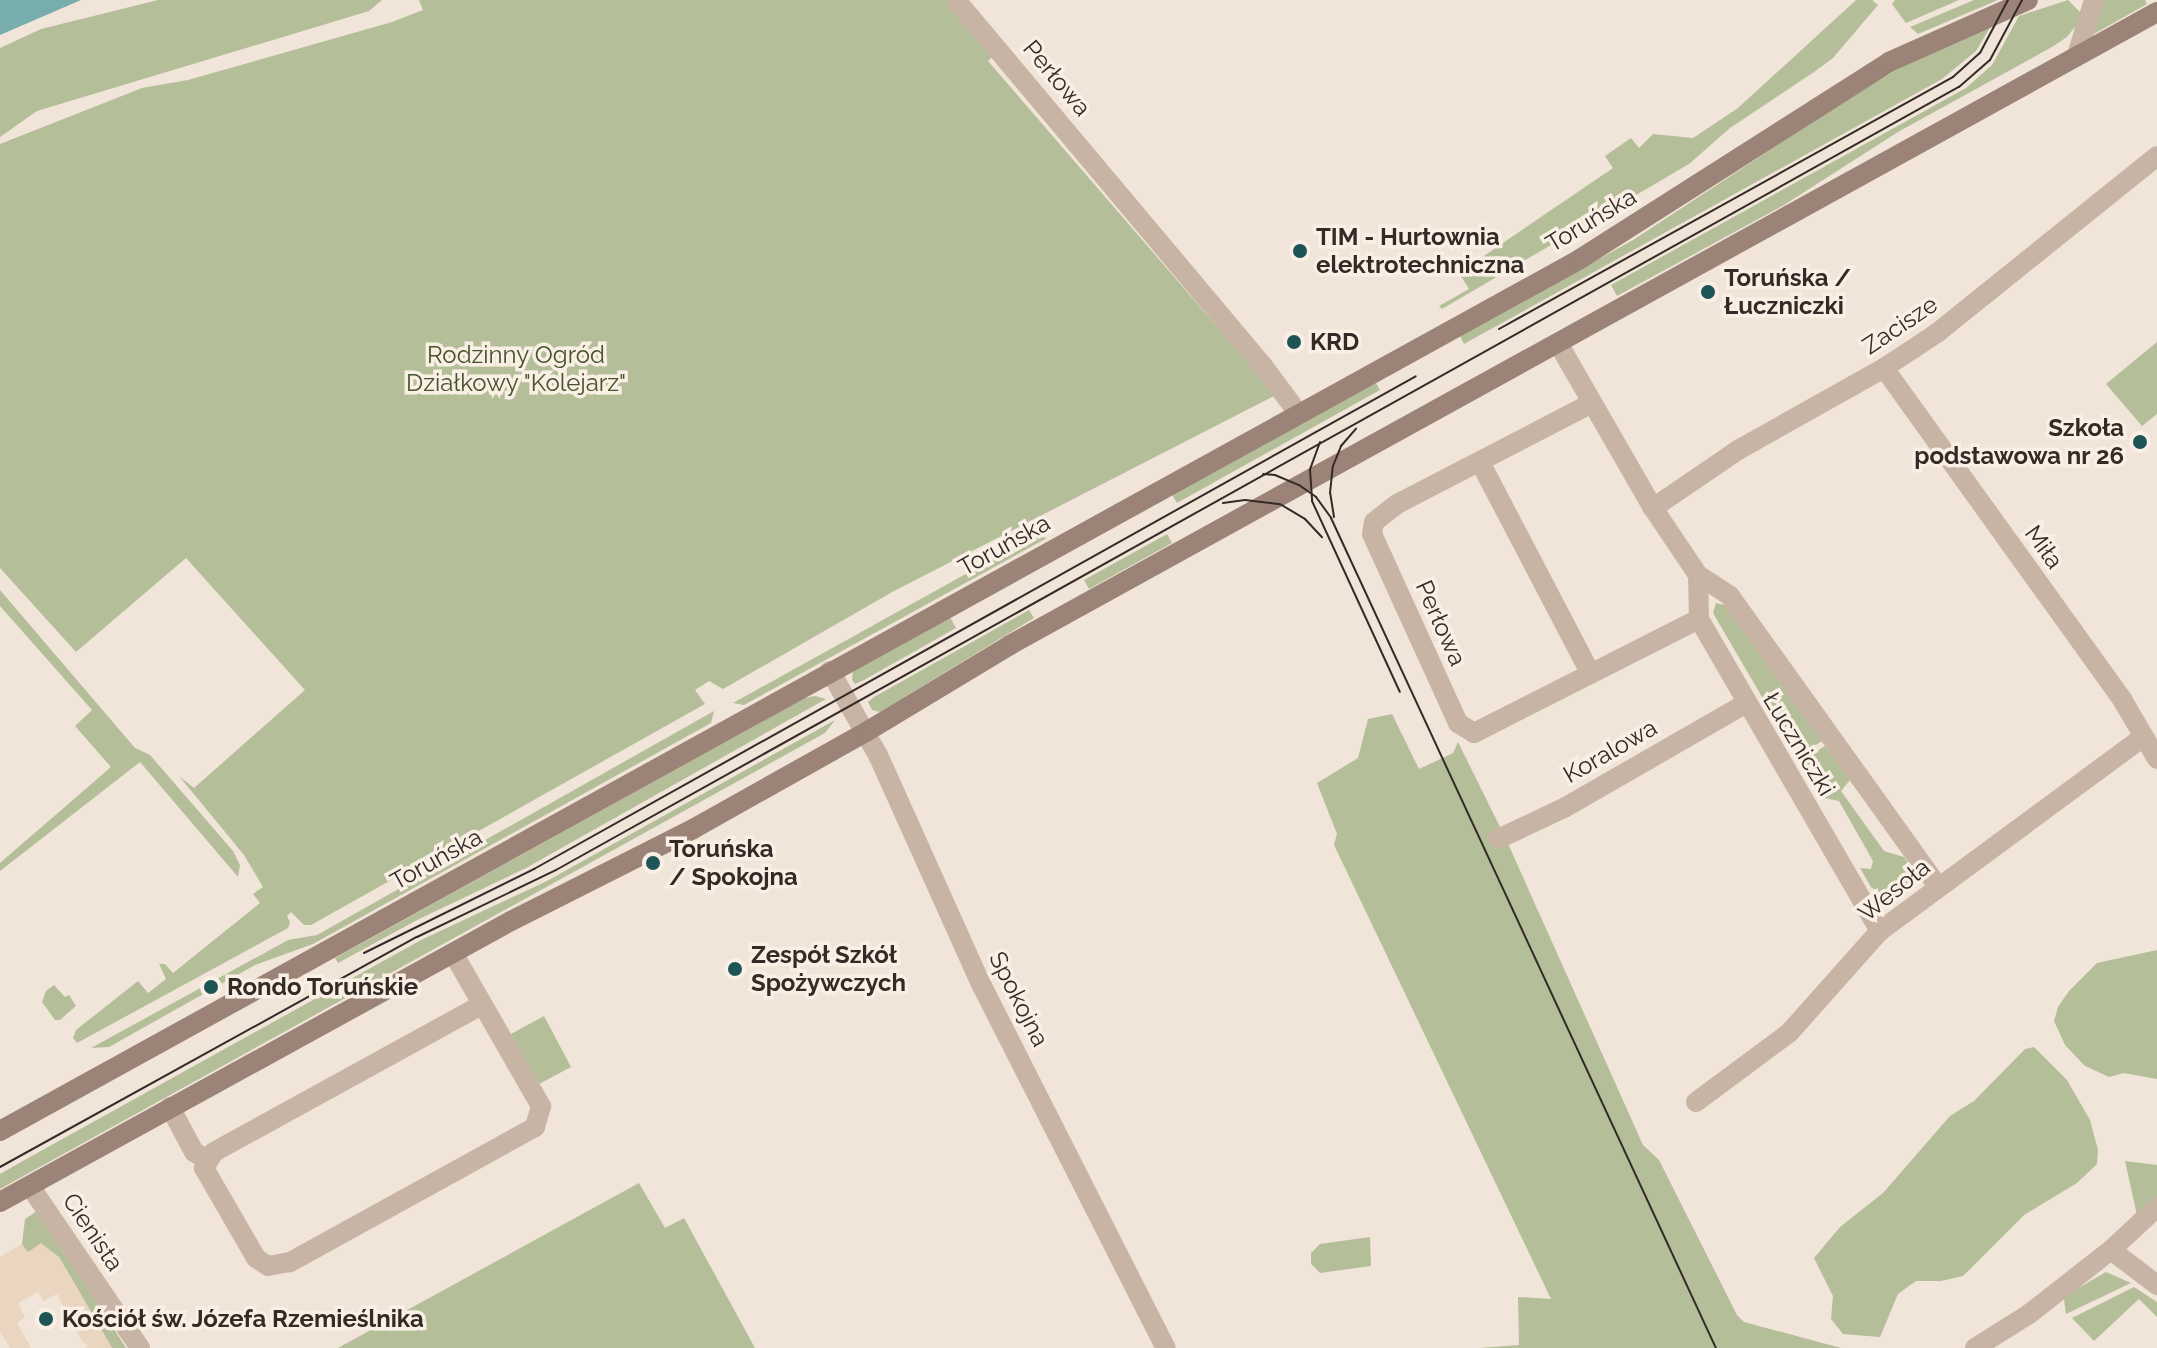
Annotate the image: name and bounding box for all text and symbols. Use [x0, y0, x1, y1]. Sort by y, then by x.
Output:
street label: Perłowa [1017, 34, 1097, 122]
street label: Toruńska [1541, 182, 1641, 258]
place label: TIM - Hurtownia elektrotechniczna [1316, 223, 1524, 279]
marker: TIM - Hurtownia elektrotechniczna [1291, 242, 1309, 260]
place label: Toruńska / Łuczniczki [1724, 264, 1851, 320]
marker: Toruńska / Łuczniczki [1699, 283, 1717, 301]
street label: Zacisze [1857, 290, 1943, 360]
place label: KRD [1310, 328, 1359, 356]
marker: KRD [1285, 333, 1303, 351]
park label: Rodzinny Ogród Działkowy "Kolejarz" [405, 341, 627, 397]
place label: Szkoła podstawowa nr 26 [1914, 414, 2124, 470]
marker: Szkoła podstawowa nr 26 [2131, 433, 2149, 451]
street label: Toruńska [953, 508, 1055, 582]
street label: Miła [2019, 520, 2069, 574]
street label: Perłowa [1409, 576, 1473, 670]
street label: Łuczniczki [1757, 687, 1841, 801]
street label: Koralowa [1558, 713, 1662, 789]
street label: Toruńska [385, 822, 487, 896]
place label: Toruńska / Spokojna [669, 835, 798, 891]
street label: Wesoła [1852, 853, 1936, 927]
marker: Toruńska / Spokojna [644, 854, 662, 872]
place label: Zespół Szkół Spożywczych [751, 941, 906, 997]
street label: Spokojna [983, 947, 1055, 1051]
marker: Zespół Szkół Spożywczych [726, 960, 744, 978]
place label: Rondo Toruńskie [227, 973, 419, 1001]
marker: Rondo Toruńskie [202, 978, 220, 996]
street label: Cienista [57, 1188, 129, 1276]
place label: Kościół św. Józefa Rzemieślnika [62, 1305, 425, 1333]
marker: Kościół św. Józefa Rzemieślnika [37, 1310, 55, 1328]

